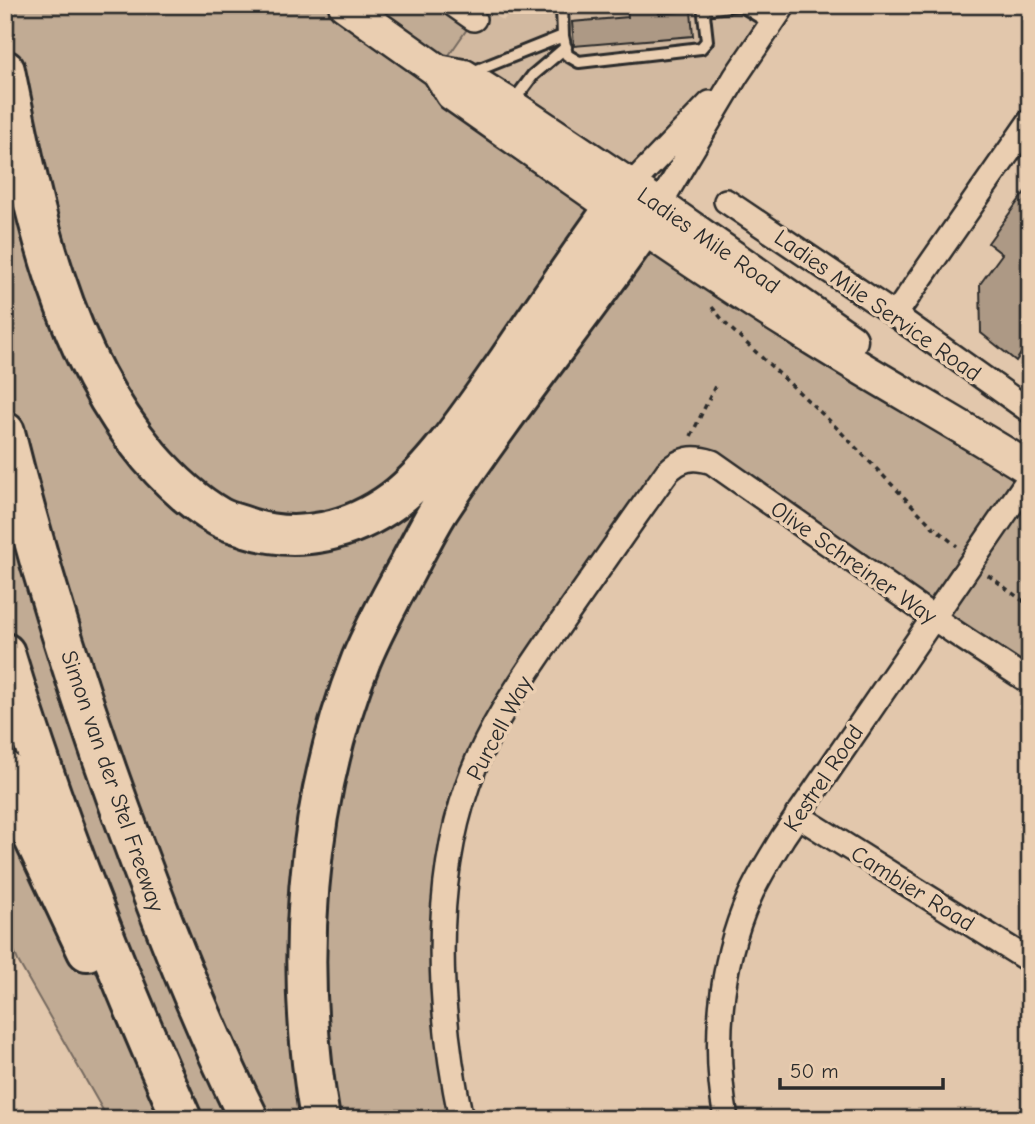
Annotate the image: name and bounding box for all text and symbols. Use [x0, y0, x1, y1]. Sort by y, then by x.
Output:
street label: Ladies Mile Road [632, 181, 785, 300]
street label: Ladies Mile Service Road [769, 224, 986, 387]
street label: Olive Schreiner Way [765, 495, 943, 630]
street label: Simon van der Stel Freeway [55, 647, 170, 916]
street label: Purcell Way [461, 671, 538, 785]
street label: Kestrel Road [778, 720, 869, 837]
street label: Cambier Road [846, 840, 979, 937]
scale bar [780, 1047, 942, 1091]
text: 50 m [790, 1059, 839, 1083]

